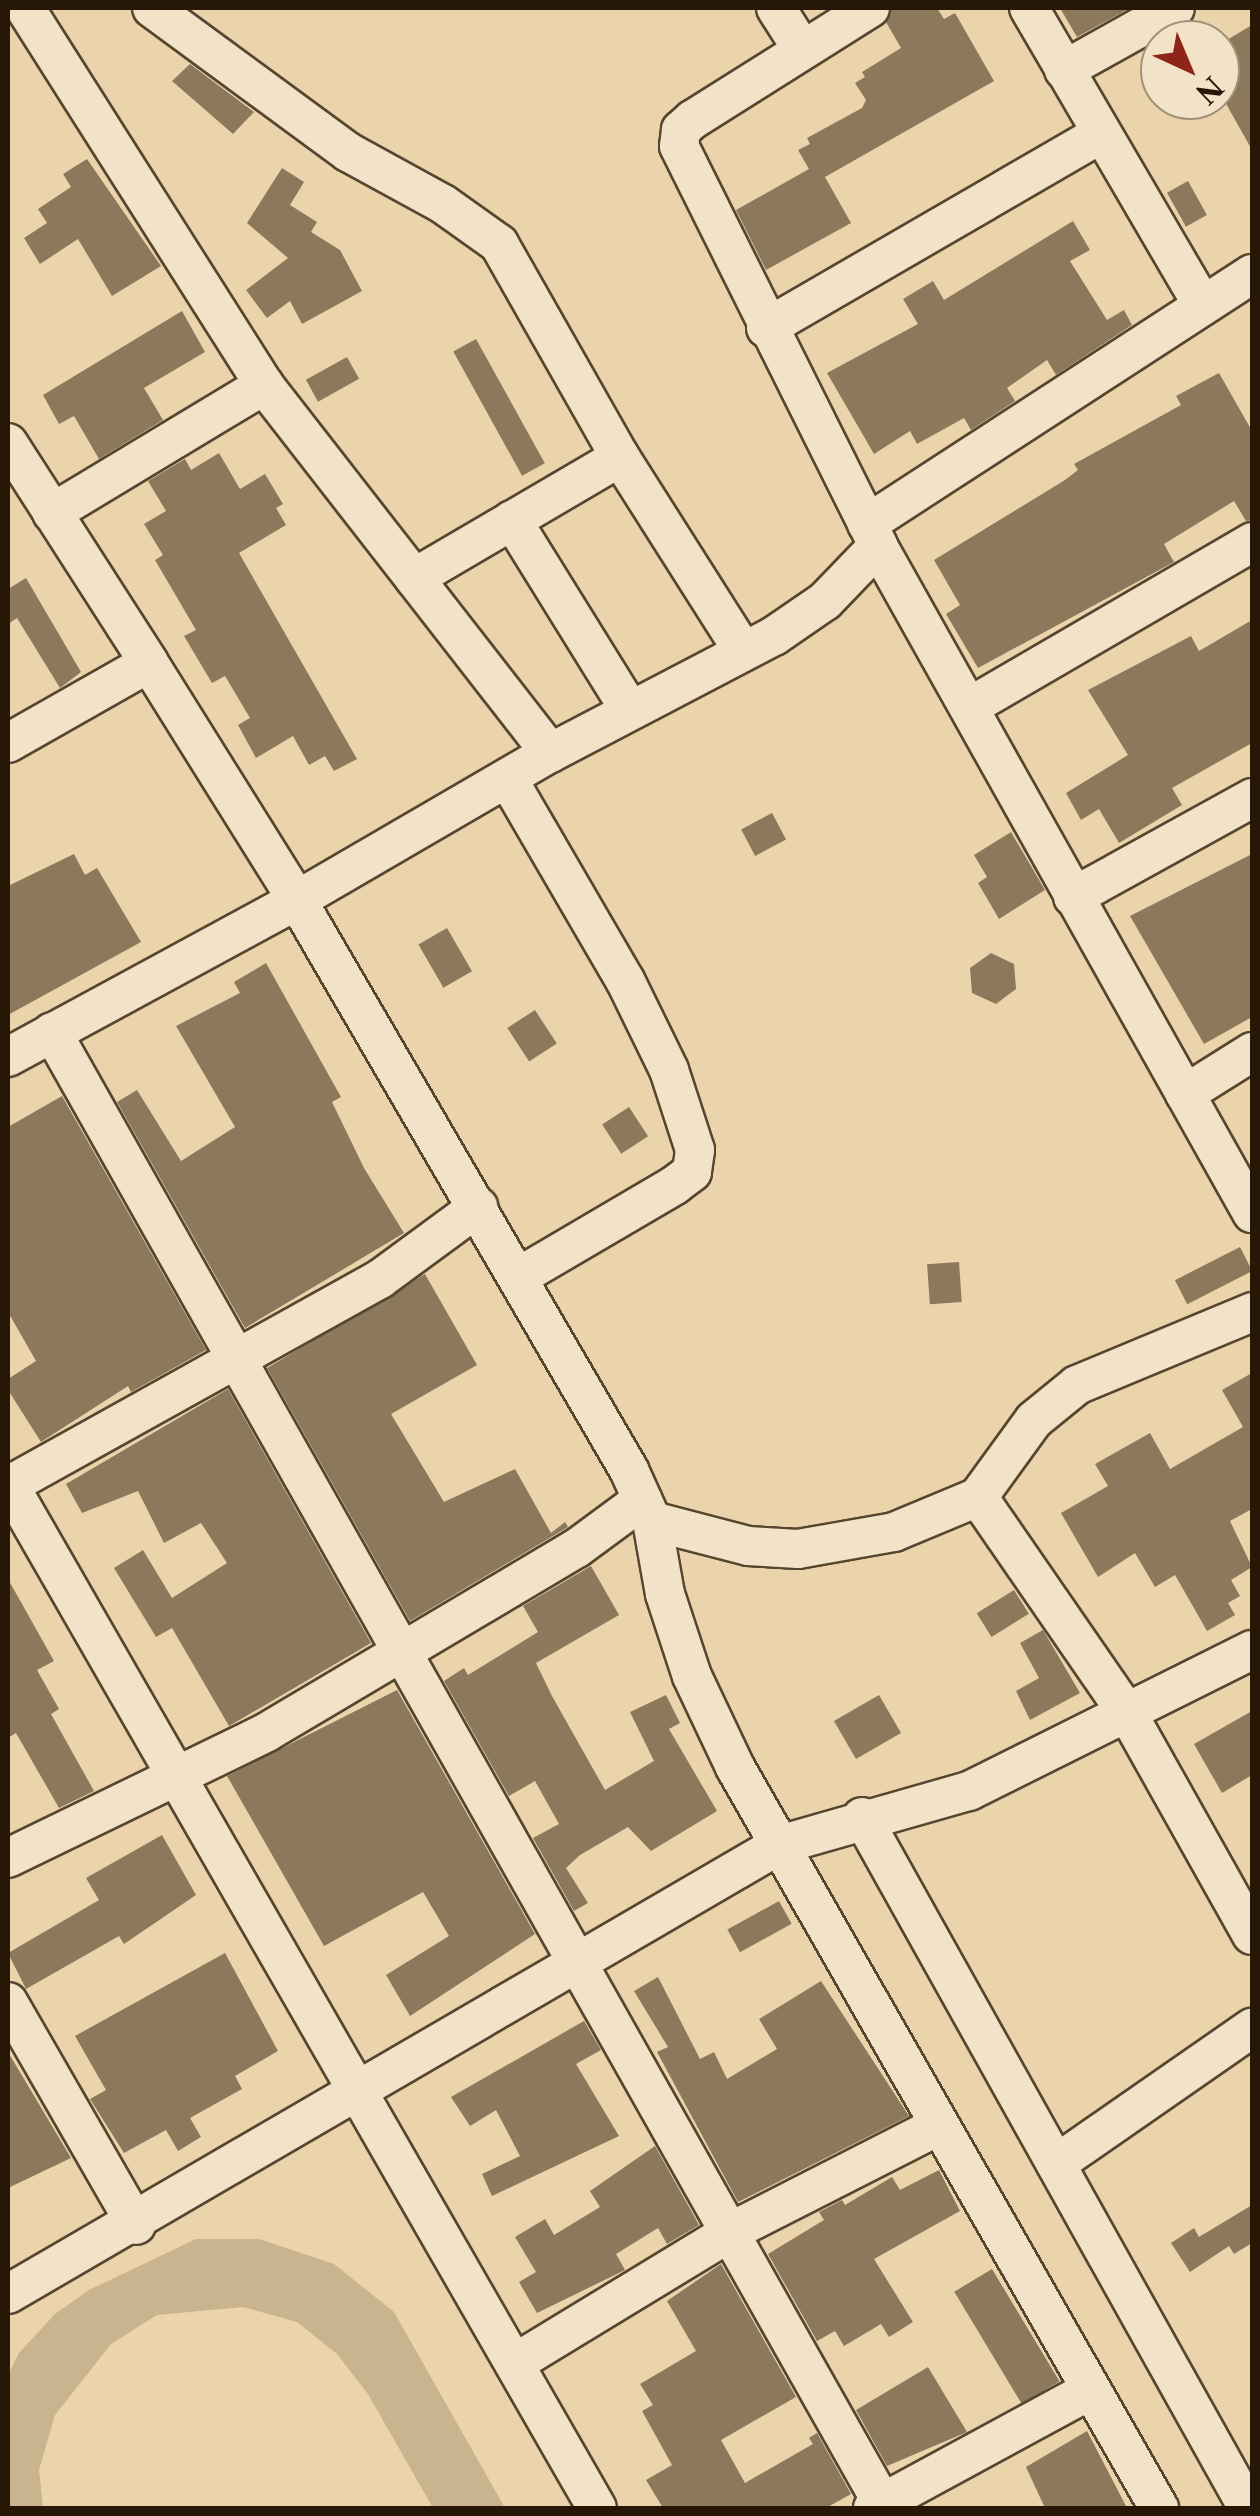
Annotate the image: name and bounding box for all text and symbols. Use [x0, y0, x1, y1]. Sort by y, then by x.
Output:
north arrow [1140, 20, 1240, 120]
text: N [1189, 69, 1230, 111]

